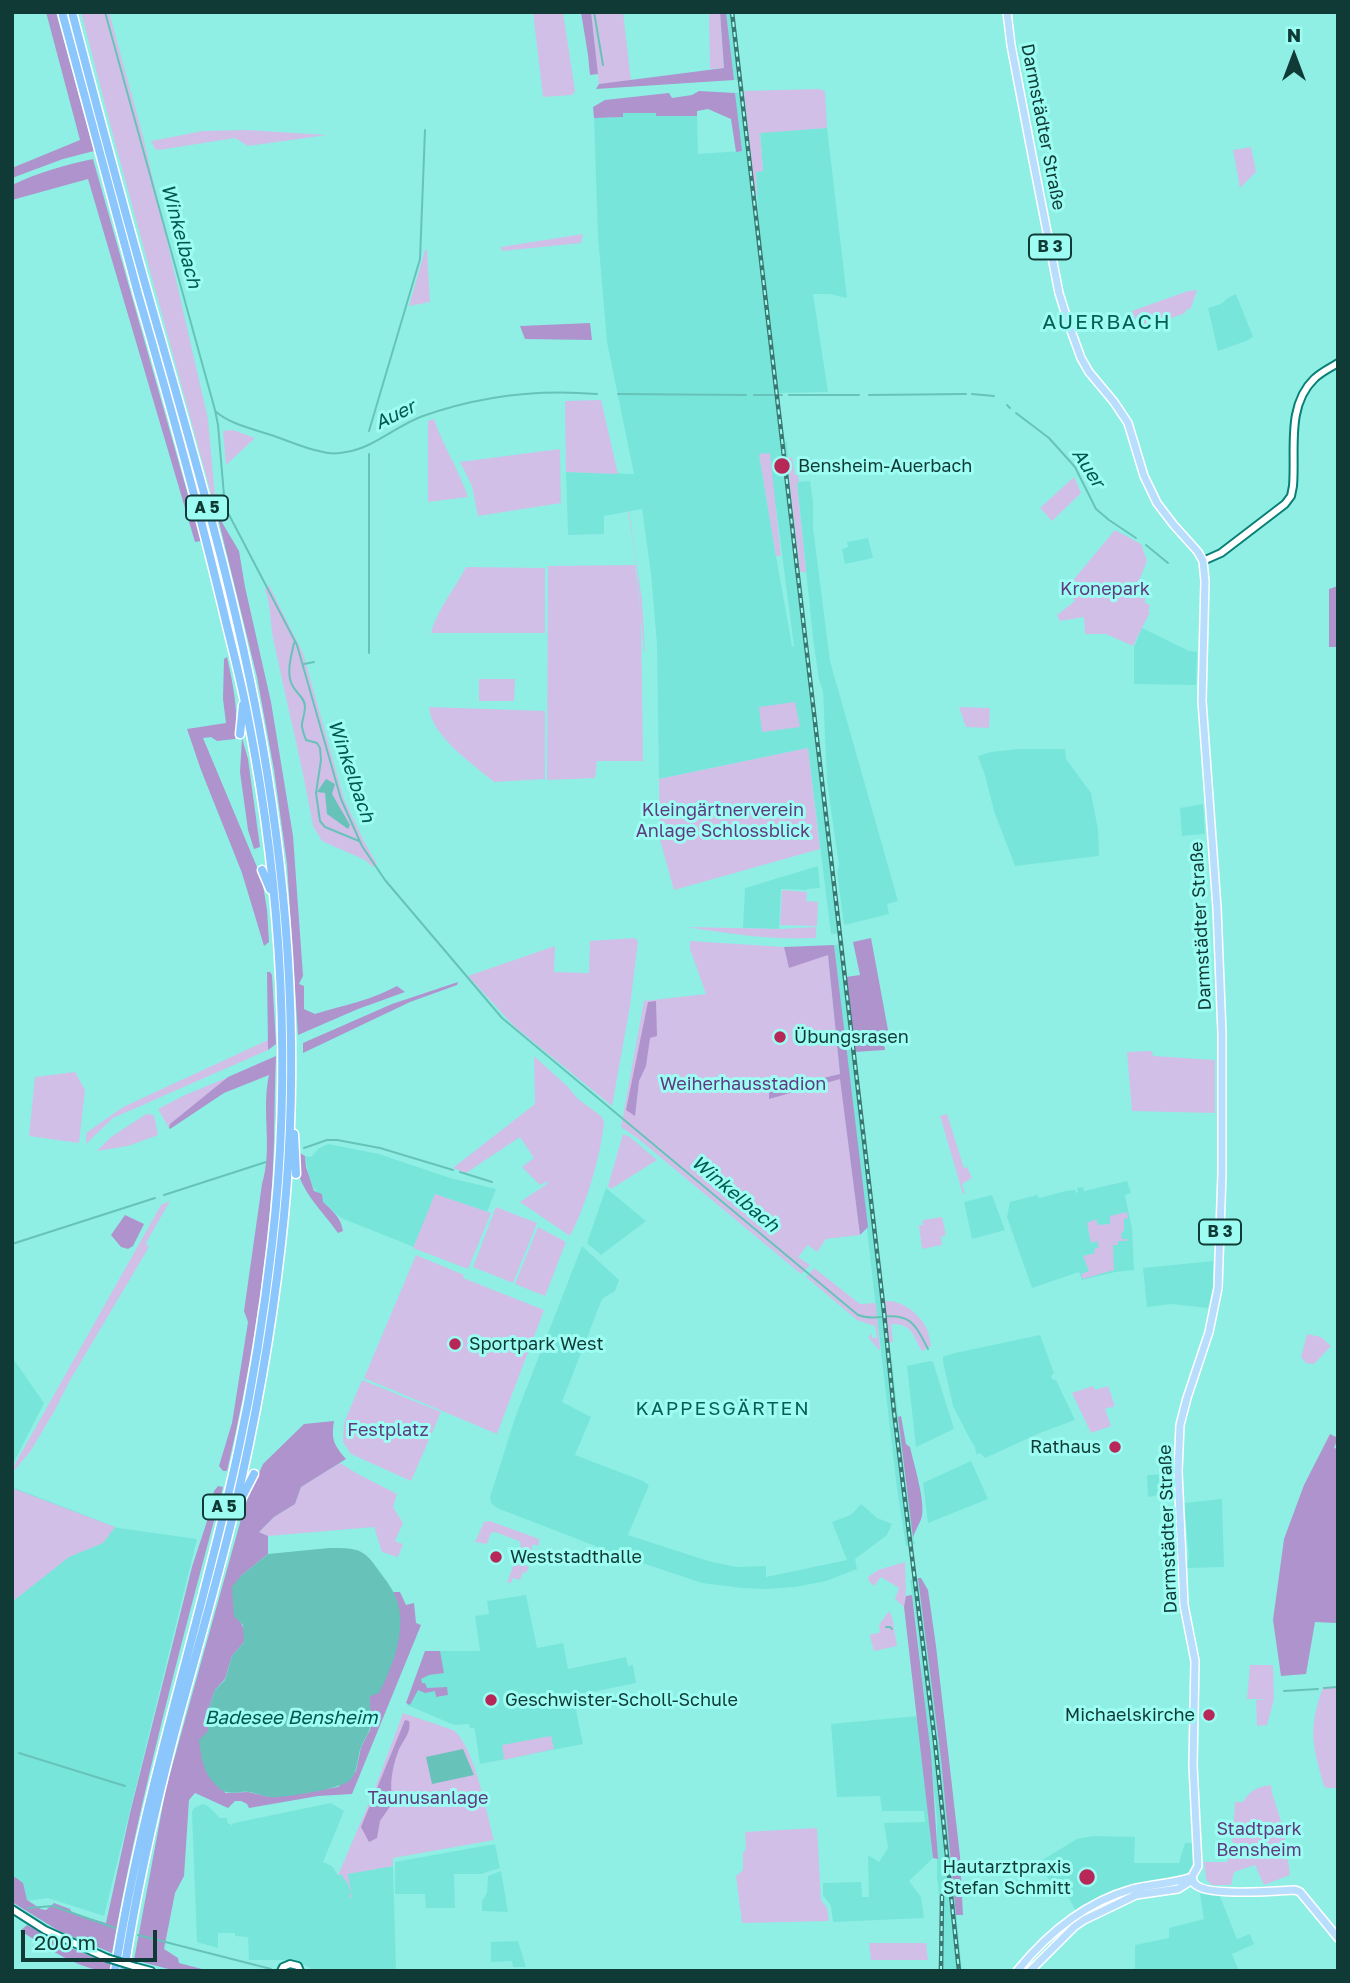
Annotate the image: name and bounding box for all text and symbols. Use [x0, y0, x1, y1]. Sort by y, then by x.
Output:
north arrow [1259, 21, 1329, 91]
text: N [1287, 23, 1301, 46]
street label: Darmstädter Straße [1016, 42, 1070, 212]
water label: Winkelbach [156, 181, 206, 291]
road number: B 3 [1029, 234, 1071, 260]
district label: AUERBACH [1043, 309, 1171, 335]
water label: Auer [371, 395, 419, 435]
water label: Auer [1067, 444, 1109, 492]
place label: Bensheim-Auerbach [798, 455, 972, 477]
marker: Bensheim-Auerbach [772, 456, 792, 476]
road number: A 5 [186, 495, 228, 520]
park label: Kronepark [1060, 578, 1150, 600]
water label: Winkelbach [323, 717, 379, 825]
park label: Kleingärtnerverein Anlage Schlossblick [636, 799, 810, 842]
street label: Darmstädter Straße [1186, 841, 1216, 1011]
place label: Übungsrasen [794, 1026, 909, 1048]
marker: Übungsrasen [772, 1029, 788, 1045]
park label: Weiherhausstadion [660, 1073, 826, 1095]
water label: Winkelbach [687, 1151, 783, 1237]
road number: B 3 [1199, 1220, 1241, 1244]
place label: Sportpark West [469, 1333, 604, 1355]
marker: Sportpark West [447, 1336, 463, 1352]
district label: KAPPESGÄRTEN [637, 1398, 809, 1420]
park label: Festplatz [347, 1419, 429, 1441]
place label: Rathaus [1030, 1436, 1101, 1458]
marker: Rathaus [1107, 1439, 1123, 1455]
street label: Darmstädter Straße [1154, 1444, 1182, 1614]
road number: A 5 [203, 1494, 245, 1520]
place label: Weststadthalle [510, 1546, 642, 1568]
marker: Weststadthalle [488, 1549, 504, 1565]
place label: Geschwister-Scholl-Schule [505, 1689, 738, 1711]
marker: Geschwister-Scholl-Schule [483, 1692, 499, 1708]
place label: Michaelskirche [1065, 1704, 1195, 1726]
water label: Badesee Bensheim [204, 1707, 378, 1729]
marker: Michaelskirche [1201, 1707, 1217, 1723]
park label: Taunusanlage [368, 1787, 488, 1809]
park label: Stadtpark Bensheim [1216, 1818, 1302, 1860]
place label: Hautarztpraxis Stefan Schmitt [943, 1856, 1071, 1898]
marker: Hautarztpraxis Stefan Schmitt [1077, 1867, 1097, 1887]
scale bar [24, 1916, 161, 1960]
text: 200 m [34, 1929, 96, 1955]

